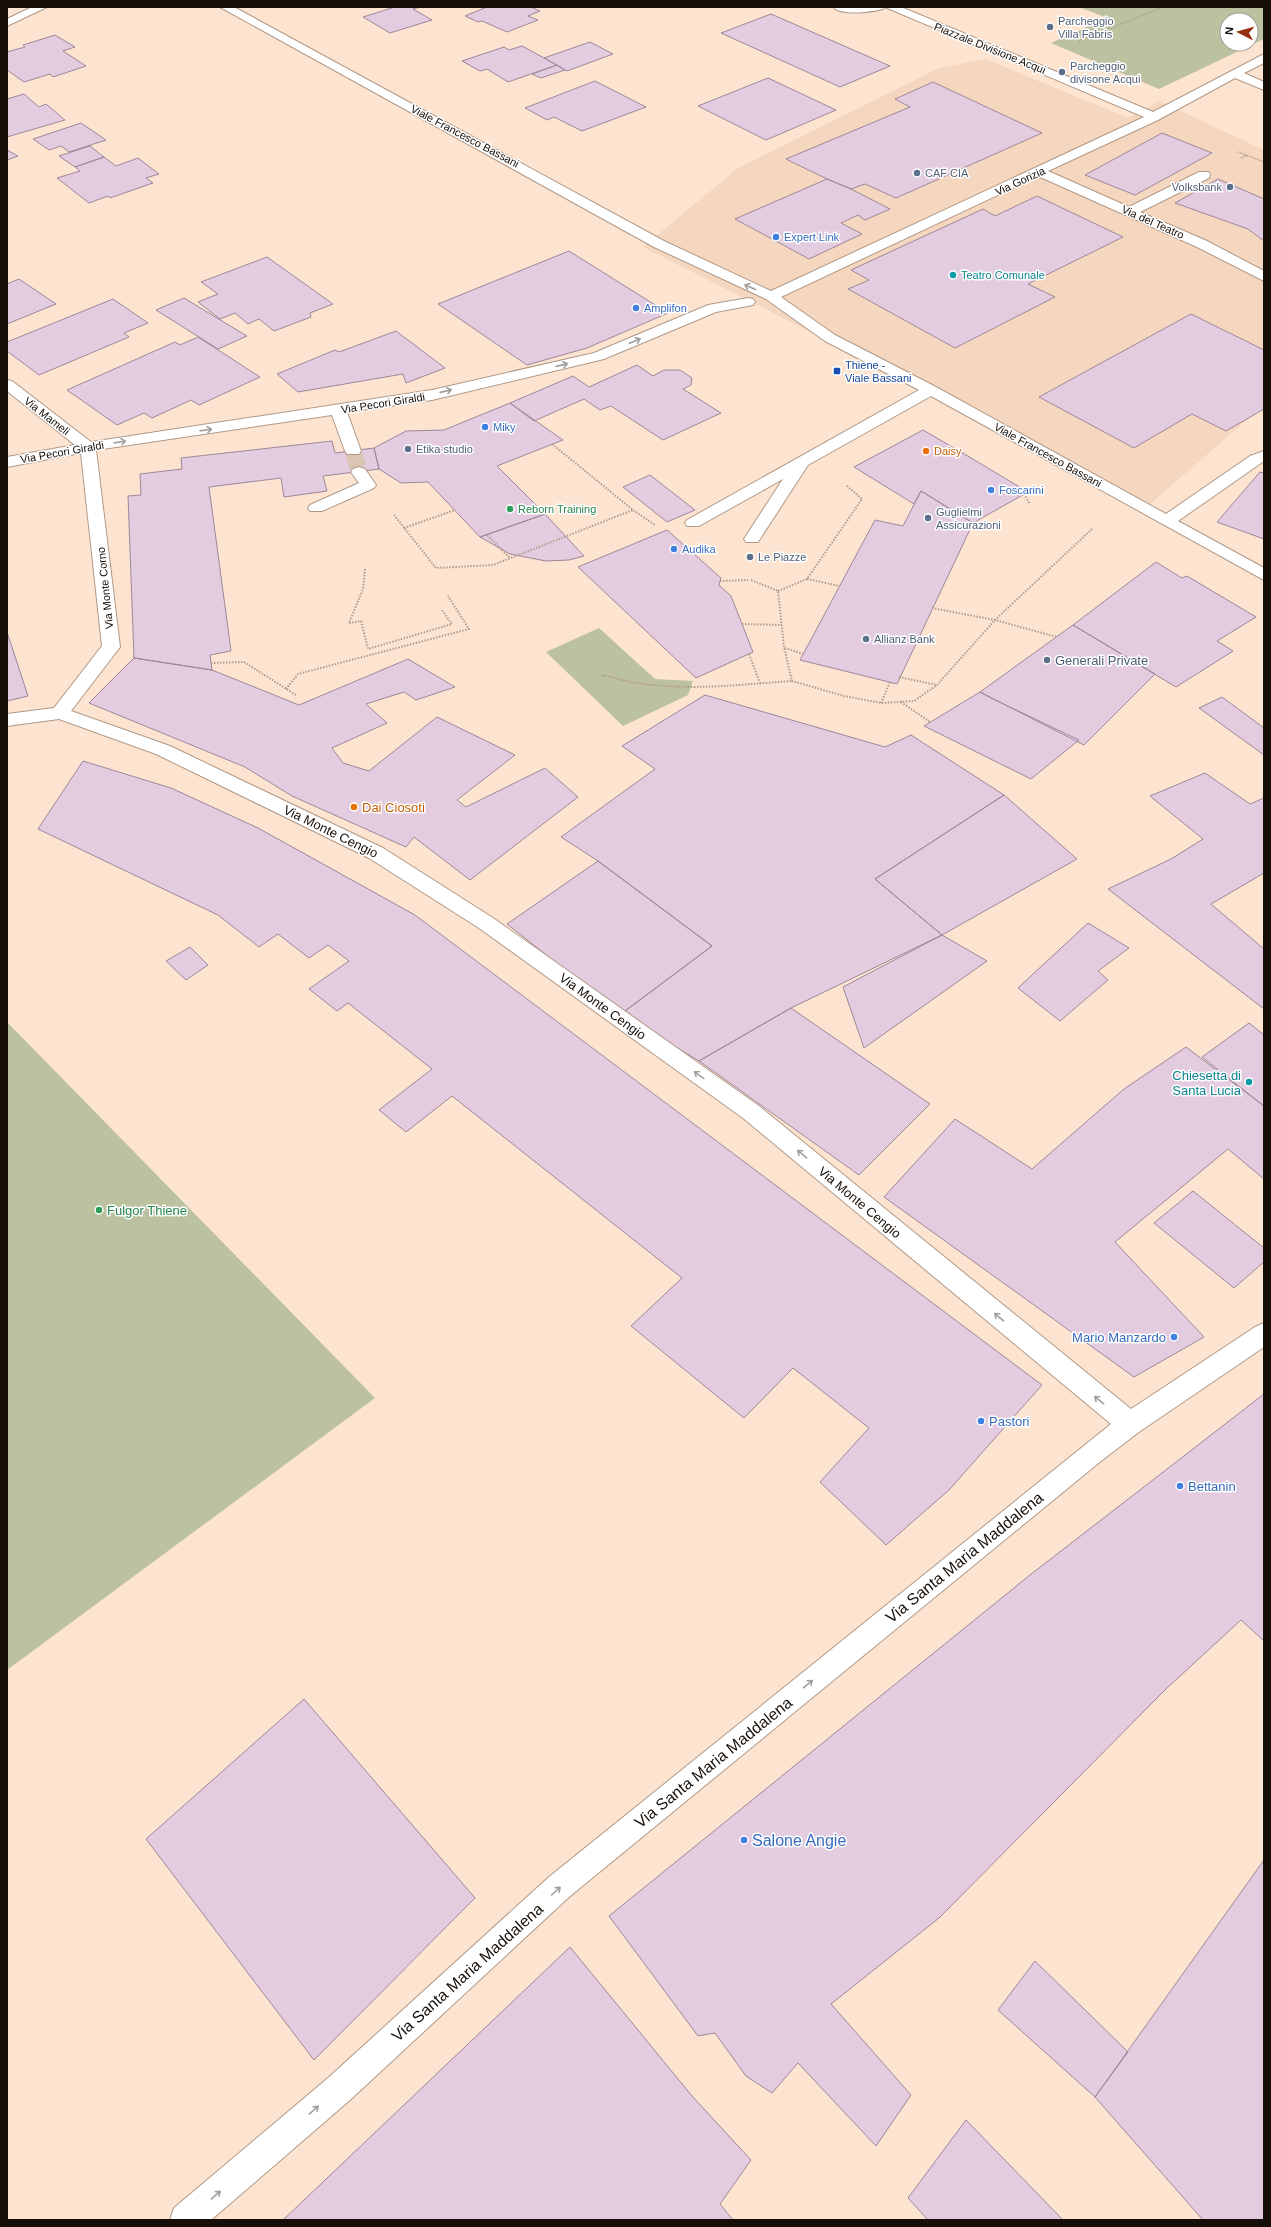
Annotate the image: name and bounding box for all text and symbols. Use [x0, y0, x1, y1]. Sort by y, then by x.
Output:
north arrow [1219, 12, 1259, 52]
place label: Parcheggio Villa Fabris [1058, 15, 1114, 40]
street label: Piazzale Divisione Acqui [932, 20, 1048, 76]
marker: Parcheggio Villa Fabris [1045, 22, 1055, 32]
text: N [1223, 26, 1235, 36]
place label: Parcheggio divisone Acqui [1070, 60, 1140, 85]
marker: Parcheggio divisone Acqui [1057, 67, 1067, 77]
street label: Viale Francesco Bassani [409, 102, 521, 170]
street label: Via Gorizia [993, 164, 1048, 198]
place label: CAF CIA [925, 167, 969, 179]
marker: CAF CIA [912, 168, 922, 178]
place label: Volksbank [1172, 181, 1222, 193]
marker: Volksbank [1225, 182, 1235, 192]
street label: Via del Teatro [1120, 203, 1186, 241]
place label: Expert Link [784, 231, 840, 243]
marker: Expert Link [771, 232, 781, 242]
place label: Teatro Comunale [961, 269, 1045, 281]
marker: Teatro Comunale [948, 270, 958, 280]
one-way arrow [745, 283, 757, 290]
place label: Amplifon [644, 302, 687, 314]
marker: Amplifon [631, 303, 641, 313]
one-way arrow [628, 337, 640, 344]
place label: Thiene - Viale Bassani [845, 359, 911, 384]
one-way arrow [555, 360, 568, 368]
marker: Thiene - Viale Bassani [832, 366, 842, 376]
one-way arrow [439, 387, 452, 395]
street label: Via Pecori Giraldi [340, 390, 426, 416]
street label: Via Mameli [22, 395, 72, 437]
street label: Viale Francesco Bassani [992, 420, 1104, 490]
place label: Miky [493, 421, 516, 433]
marker: Miky [480, 422, 490, 432]
one-way arrow [199, 426, 212, 434]
one-way arrow [113, 438, 126, 446]
street label: Via Pecori Giraldi [19, 439, 105, 465]
place label: Etika studio [416, 443, 473, 455]
marker: Etika studio [403, 444, 413, 454]
place label: Daisy [934, 445, 962, 457]
marker: Daisy [921, 446, 931, 456]
place label: Foscarini [999, 484, 1044, 496]
marker: Foscarini [986, 485, 996, 495]
place label: Reborn Training [518, 503, 596, 515]
marker: Reborn Training [505, 504, 515, 514]
place label: Guglielmi Assicurazioni [936, 506, 1001, 531]
marker: Guglielmi Assicurazioni [923, 513, 933, 523]
place label: Audika [682, 543, 717, 555]
marker: Audika [669, 544, 679, 554]
street label: Via Monte Corno [95, 546, 115, 630]
place label: Le Piazze [758, 551, 806, 563]
marker: Le Piazze [745, 552, 755, 562]
place label: Allianz Bank [874, 633, 935, 645]
marker: Allianz Bank [861, 634, 871, 644]
place label: Generali Private [1055, 653, 1148, 668]
marker: Generali Private [1042, 655, 1052, 665]
place label: Dai Ciosoti [362, 800, 425, 815]
street label: Via Monte Cengio [281, 802, 380, 861]
marker: Dai Ciosoti [349, 802, 359, 812]
street label: Via Monte Cengio [557, 970, 649, 1043]
place label: Chiesetta di Santa Lucia [1172, 1068, 1242, 1098]
one-way arrow [693, 1071, 704, 1079]
marker: Chiesetta di Santa Lucia [1244, 1077, 1254, 1087]
one-way arrow [796, 1150, 807, 1158]
street label: Via Monte Cengio [815, 1163, 904, 1241]
place label: Fulgor Thiene [107, 1203, 187, 1218]
marker: Fulgor Thiene [94, 1205, 104, 1215]
one-way arrow [994, 1313, 1004, 1322]
place label: Mario Manzardo [1072, 1330, 1166, 1345]
marker: Mario Manzardo [1169, 1332, 1179, 1342]
one-way arrow [1094, 1395, 1105, 1404]
place label: Pastori [989, 1414, 1030, 1429]
marker: Pastori [976, 1416, 986, 1426]
place label: Bettanin [1188, 1479, 1236, 1494]
marker: Bettanin [1175, 1481, 1185, 1491]
street label: Via Santa Maria Maddalena [882, 1489, 1046, 1626]
one-way arrow [803, 1680, 813, 1689]
street label: Via Santa Maria Maddalena [631, 1694, 795, 1831]
place label: Salone Angie [752, 1832, 846, 1849]
marker: Salone Angie [739, 1835, 749, 1845]
one-way arrow [550, 1886, 561, 1895]
street label: Via Santa Maria Maddalena [388, 1900, 546, 2045]
one-way arrow [309, 2105, 320, 2114]
one-way arrow [210, 2190, 221, 2199]

